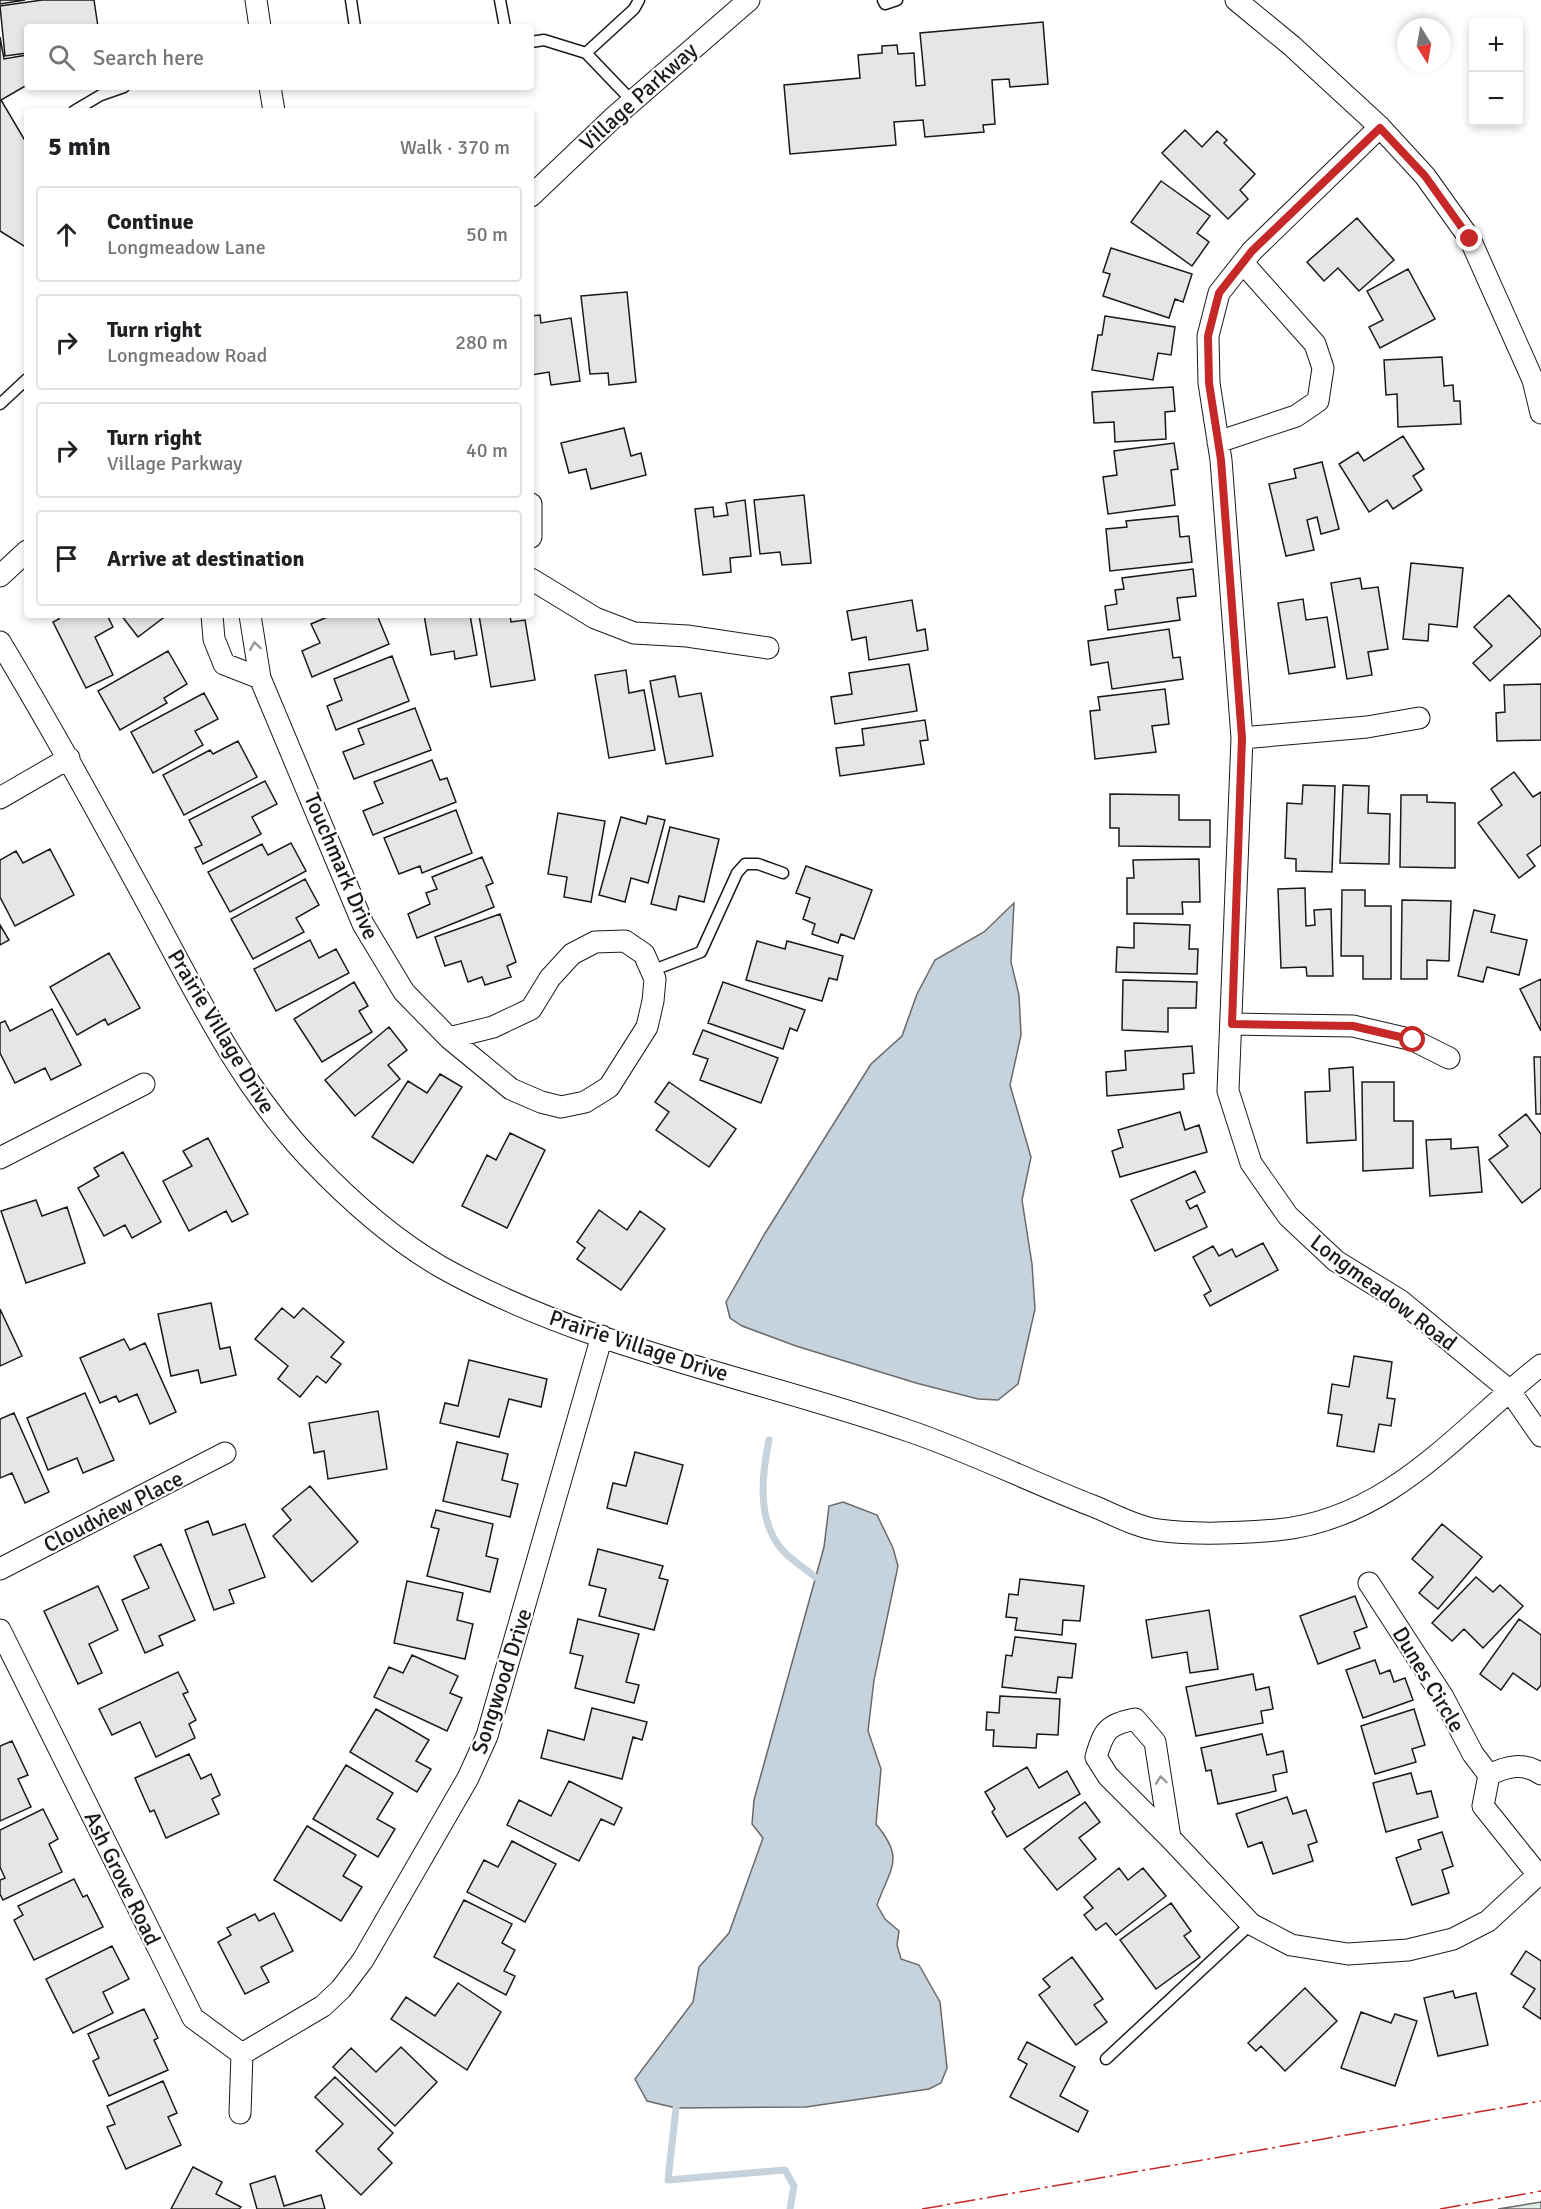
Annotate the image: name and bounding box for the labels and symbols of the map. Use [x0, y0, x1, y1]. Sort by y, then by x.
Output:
north arrow [1397, 18, 1451, 72]
street label: Village Parkway [574, 36, 703, 156]
route end [1456, 225, 1482, 251]
one-way arrow [250, 642, 262, 651]
street label: Touchmark Drive [299, 789, 385, 944]
street label: Prairie Village Drive [162, 944, 281, 1118]
route start [1399, 1026, 1425, 1052]
street label: Longmeadow Road [1305, 1229, 1462, 1356]
street label: Prairie Village Drive [546, 1304, 732, 1387]
street label: Cloudview Place [39, 1465, 188, 1558]
street label: Songwood Drive [465, 1605, 538, 1757]
street label: Dunes Circle [1387, 1622, 1471, 1737]
one-way arrow [1155, 1775, 1167, 1785]
street label: Ash Grove Road [79, 1807, 167, 1950]

